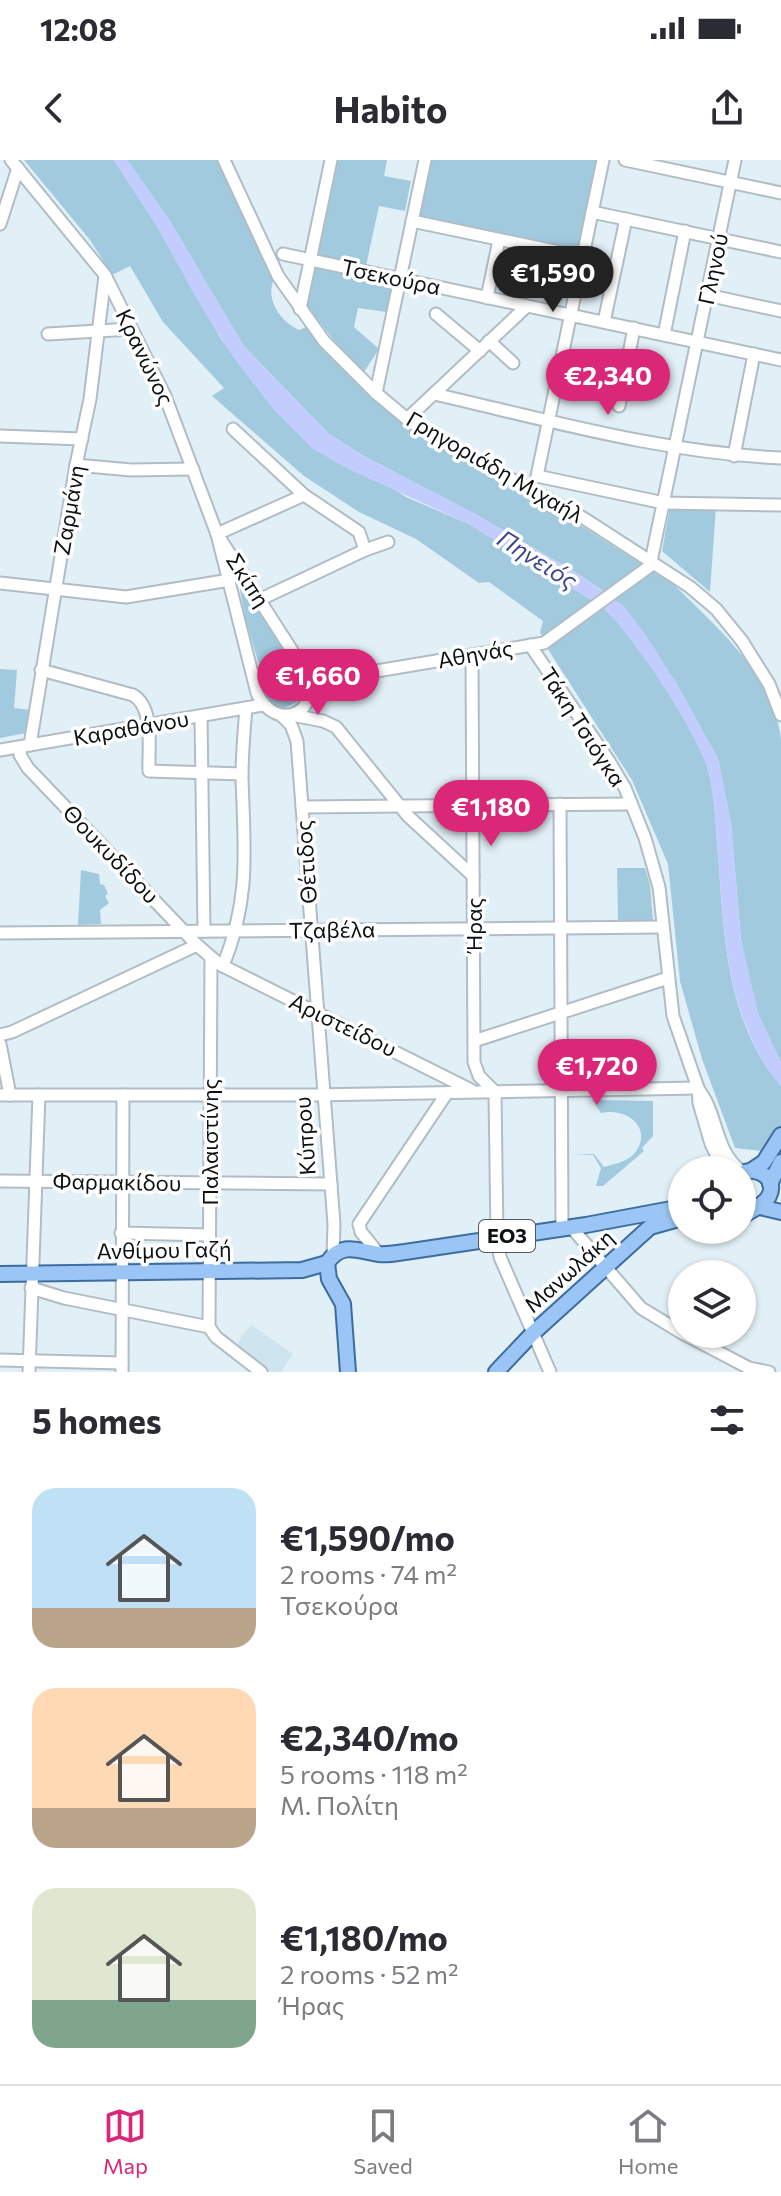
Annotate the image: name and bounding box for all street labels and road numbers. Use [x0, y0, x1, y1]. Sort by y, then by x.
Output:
street label: Γληνού [692, 231, 733, 307]
street label: Τσεκούρα [339, 253, 443, 300]
street label: Κρανώνος [111, 304, 180, 409]
street label: Γρηγοριάδη Μιχαήλ [402, 405, 589, 528]
street label: Ζαρμάνη [47, 463, 90, 557]
street label: Σκίπη [221, 548, 276, 612]
street label: Αθηνάς [435, 634, 514, 673]
street label: Τάκη Τσιόγκα [535, 662, 632, 791]
street label: Καραθάνου [71, 704, 191, 751]
street label: Θουκυδίδου [58, 799, 165, 909]
street label: Θέτιδος [289, 819, 322, 905]
street label: Ήρας [460, 898, 487, 954]
street label: Τζαβέλα [288, 915, 375, 944]
street label: Αριστείδου [285, 987, 401, 1062]
street label: Παλαιστίνης [196, 1079, 223, 1205]
street label: Κύπρου [288, 1096, 321, 1176]
street label: Φαρμακίδου [53, 1167, 182, 1196]
road number: ΕΟ3 [479, 1220, 535, 1252]
street label: Μανωλάκη [518, 1223, 619, 1318]
street label: Ανθίμου Γαζή [96, 1235, 232, 1264]

